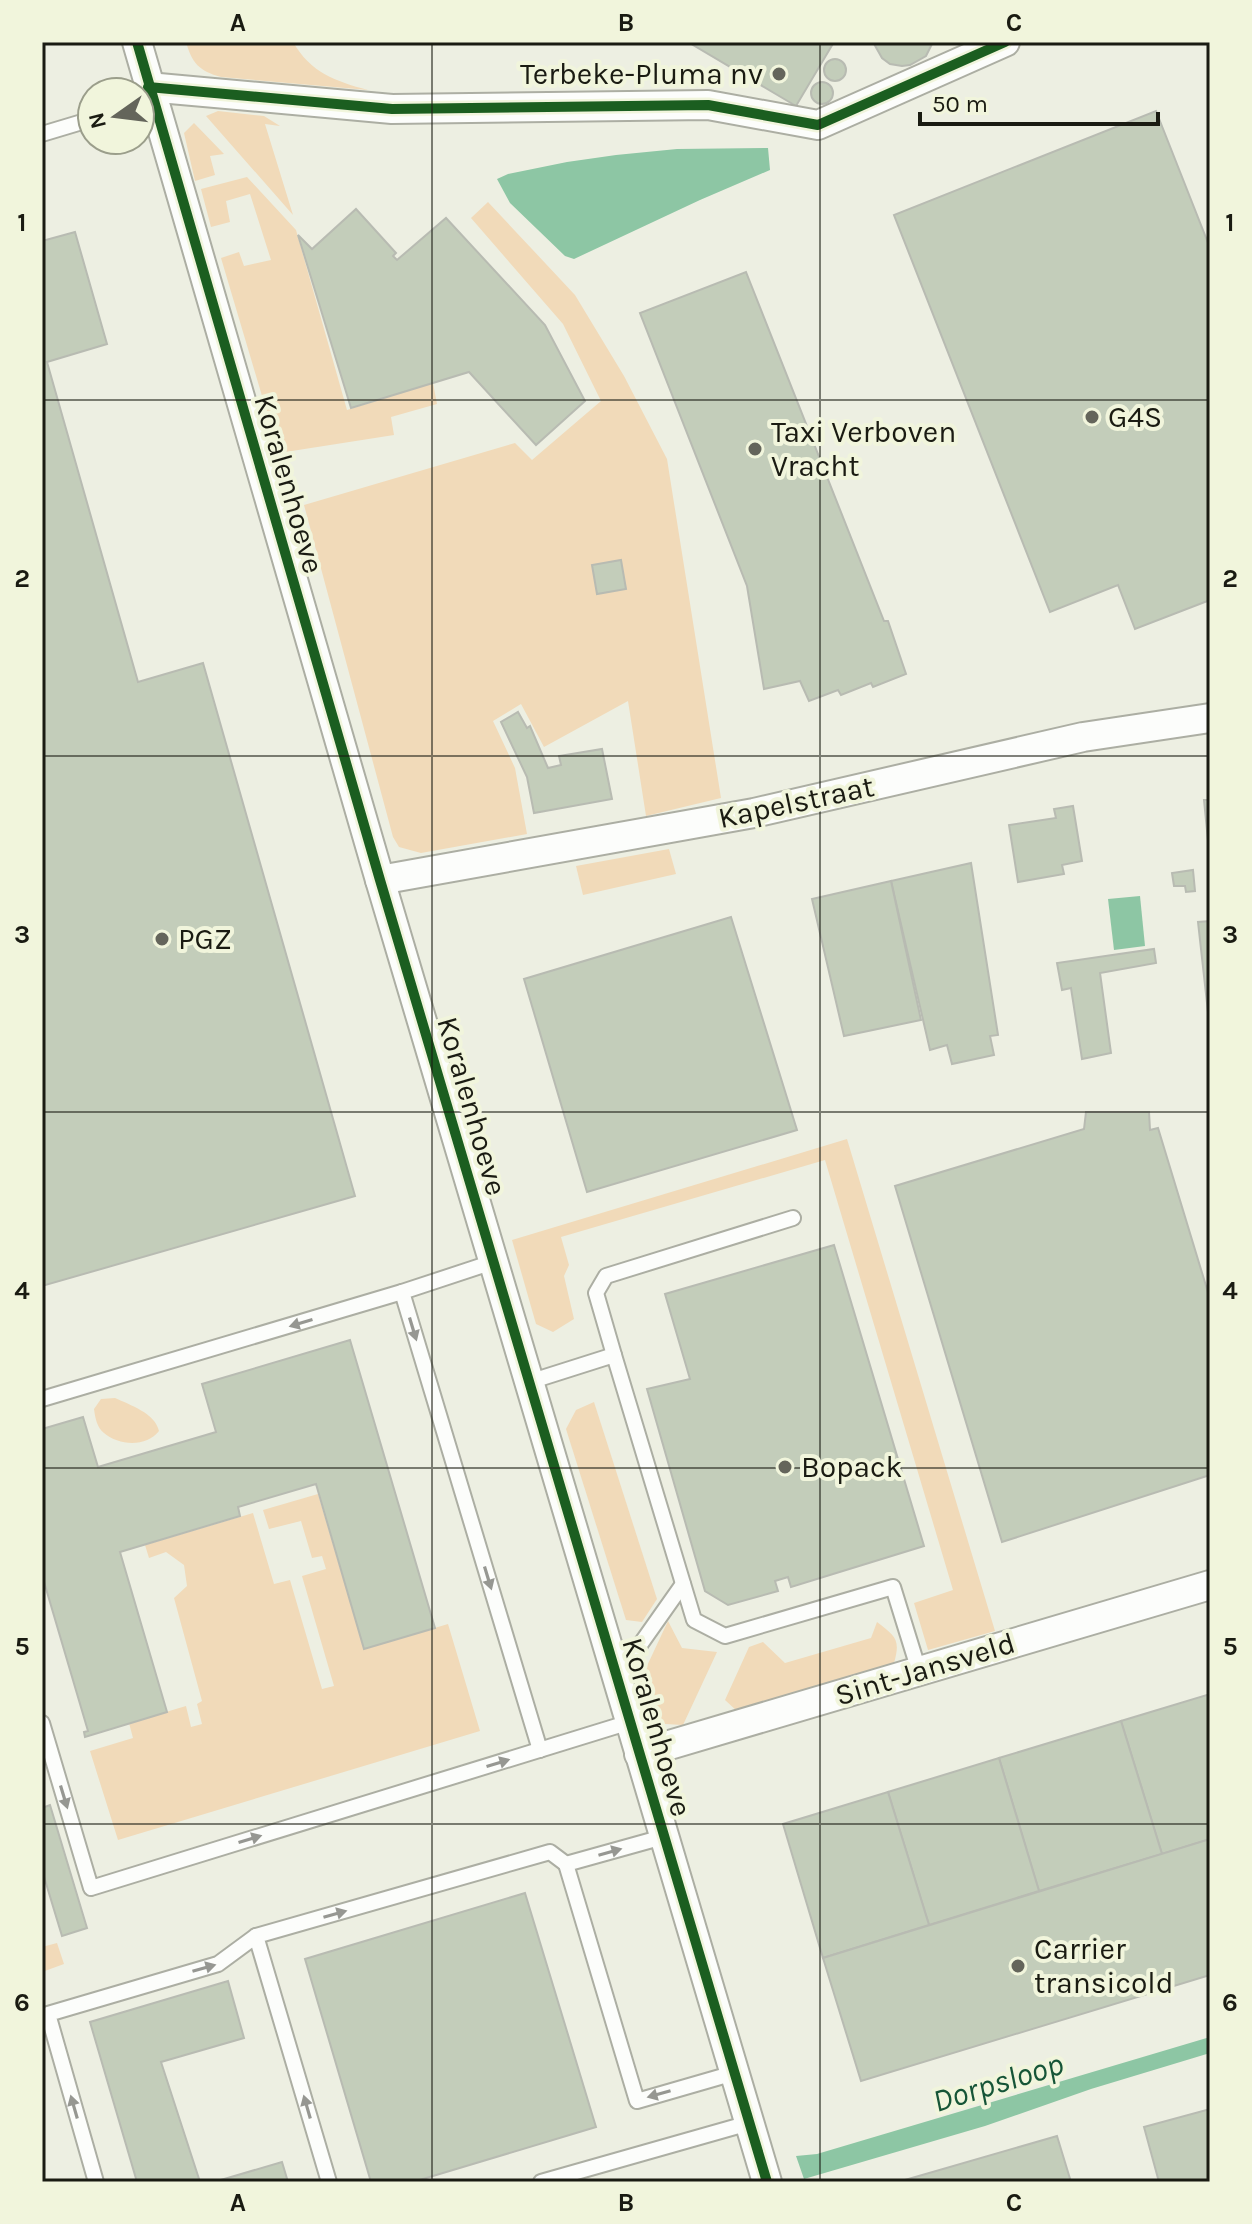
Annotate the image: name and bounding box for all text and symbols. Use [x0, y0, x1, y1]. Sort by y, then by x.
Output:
text: A [230, 7, 246, 38]
text: B [618, 7, 634, 38]
text: C [1006, 7, 1022, 38]
place label: Terbeke-Pluma nv [520, 56, 763, 92]
marker: Terbeke-Pluma nv [770, 65, 788, 83]
north arrow [76, 76, 156, 156]
scale bar [920, 76, 1158, 126]
text: 50 m [932, 90, 988, 118]
text: N [83, 110, 112, 131]
text: 1 [17, 207, 27, 238]
text: 1 [1225, 207, 1235, 238]
street label: Koralenhoeve [246, 390, 332, 578]
place label: G4S [1108, 399, 1162, 435]
marker: G4S [1083, 408, 1101, 426]
place label: Taxi Verboven Vracht [771, 414, 956, 484]
marker: Taxi Verboven Vracht [746, 440, 764, 458]
text: 2 [14, 563, 30, 594]
text: 2 [1222, 563, 1238, 594]
street label: Kapelstraat [715, 768, 877, 836]
text: 3 [14, 919, 30, 950]
text: 3 [1222, 919, 1238, 950]
place label: PGZ [178, 921, 232, 957]
marker: PGZ [153, 930, 171, 948]
street label: Koralenhoeve [429, 1012, 515, 1200]
text: 4 [14, 1275, 30, 1306]
text: 4 [1222, 1275, 1238, 1306]
one-way arrow [288, 1317, 313, 1329]
one-way arrow [407, 1317, 420, 1341]
place label: Bopack [801, 1449, 902, 1485]
marker: Bopack [776, 1458, 794, 1476]
one-way arrow [482, 1566, 495, 1590]
street label: Sint-Jansveld [831, 1625, 1019, 1713]
text: 5 [14, 1631, 30, 1662]
text: 5 [1222, 1631, 1238, 1662]
street label: Koralenhoeve [614, 1633, 700, 1821]
one-way arrow [486, 1756, 510, 1769]
one-way arrow [58, 1786, 71, 1810]
one-way arrow [238, 1832, 262, 1845]
one-way arrow [598, 1845, 623, 1857]
one-way arrow [322, 1907, 347, 1919]
place label: Carrier transicold [1034, 1931, 1174, 2001]
marker: Carrier transicold [1009, 1957, 1027, 1975]
one-way arrow [193, 1961, 217, 1974]
text: 6 [14, 1987, 30, 2018]
text: 6 [1222, 1987, 1238, 2018]
water label: Dorpsloop [928, 2045, 1068, 2120]
one-way arrow [647, 2089, 672, 2101]
one-way arrow [67, 2094, 80, 2118]
one-way arrow [300, 2095, 313, 2119]
text: A [230, 2187, 246, 2218]
text: B [618, 2187, 634, 2218]
text: C [1006, 2187, 1022, 2218]

